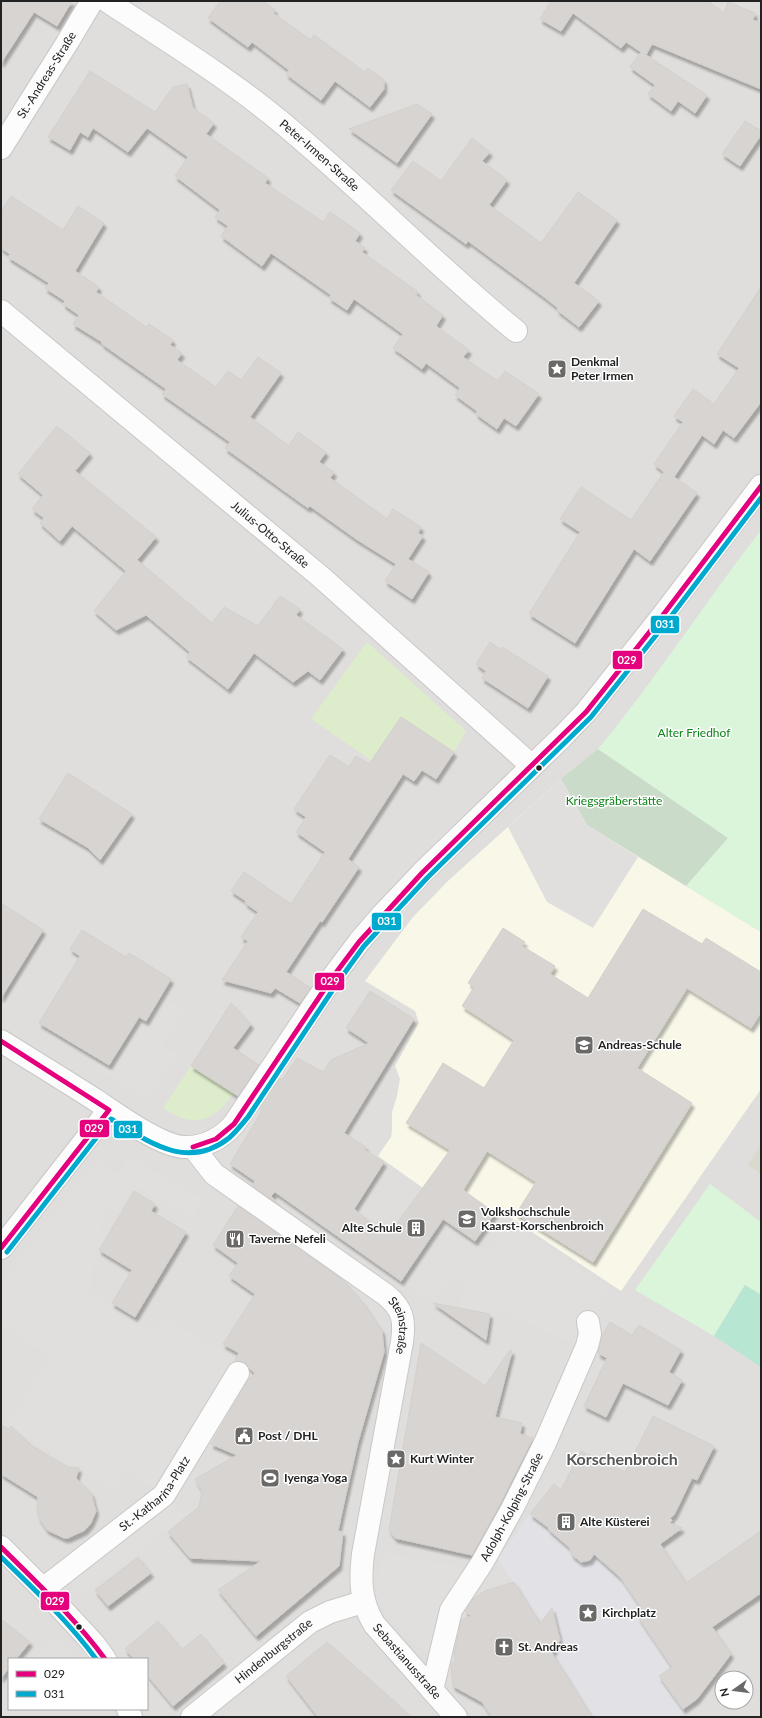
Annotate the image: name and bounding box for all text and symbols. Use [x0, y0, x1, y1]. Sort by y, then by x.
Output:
street label: St.-Andreas-Straße [13, 29, 79, 121]
street label: Peter-Irmen-Straße [277, 116, 363, 194]
place label: Denkmal Peter Irmen [571, 354, 634, 383]
place icon: Denkmal Peter Irmen [546, 358, 568, 380]
street label: Julius-Otto-Straße [228, 498, 313, 571]
line badge: 031 [650, 615, 680, 634]
text: 031 [655, 617, 675, 630]
line badge: 029 [612, 650, 643, 670]
text: 029 [617, 653, 637, 666]
park label: Alter Friedhof [658, 725, 731, 740]
unlabelled marker [534, 763, 544, 773]
park label: Kriegsgräberstätte [566, 793, 662, 808]
line badge: 031 [371, 912, 402, 931]
text: 031 [377, 914, 397, 927]
line badge: 029 [314, 972, 345, 991]
text: 029 [320, 974, 340, 987]
school or university icon: Andreas-Schule [573, 1034, 595, 1056]
place label: Andreas-Schule [597, 1037, 682, 1052]
line badge: 029 [79, 1119, 110, 1138]
line badge: 031 [113, 1120, 143, 1139]
text: 029 [84, 1121, 104, 1134]
text: 031 [118, 1122, 138, 1135]
place label: Volkshochschule Kaarst-Korschenbroich [480, 1204, 604, 1233]
school or university icon: Volkshochschule Kaarst-Korschenbroich [456, 1208, 478, 1230]
building icon: Alte Schule [405, 1217, 427, 1239]
place label: Alte Schule [341, 1220, 403, 1235]
restaurant icon: Taverne Nefeli [224, 1228, 246, 1250]
place label: Taverne Nefeli [249, 1231, 326, 1246]
street label: Steinstraße [385, 1293, 411, 1356]
public building icon: Post / DHL [233, 1425, 255, 1447]
place label: Post / DHL [258, 1428, 319, 1443]
place icon: Kurt Winter [385, 1448, 407, 1470]
district label: Korschenbroich [566, 1449, 678, 1468]
street label: Adolph-Kolping-Straße [477, 1450, 546, 1564]
place label: Kurt Winter [410, 1451, 475, 1466]
street label: St.-Katharina-Platz [116, 1453, 193, 1534]
sports icon: Iyenga Yoga [259, 1467, 281, 1489]
place label: Iyenga Yoga [284, 1470, 347, 1485]
building icon: Alte Küsterei [555, 1511, 577, 1533]
place label: Alte Küsterei [579, 1514, 650, 1529]
line badge: 029 [40, 1591, 70, 1611]
text: 029 [45, 1594, 65, 1607]
place icon: Kirchplatz [577, 1602, 599, 1624]
place label: Kirchplatz [602, 1605, 656, 1620]
street label: Hindenburgstraße [232, 1615, 315, 1687]
street label: Sebastianusstraße [370, 1620, 445, 1702]
unlabelled marker [74, 1622, 84, 1632]
church icon: St. Andreas [493, 1636, 515, 1658]
place label: St. Andreas [518, 1639, 578, 1654]
legend [8, 1658, 148, 1710]
text: 029 [44, 1666, 65, 1681]
north arrow [714, 1670, 754, 1710]
text: 031 [44, 1686, 65, 1701]
text: N [716, 1687, 731, 1698]

